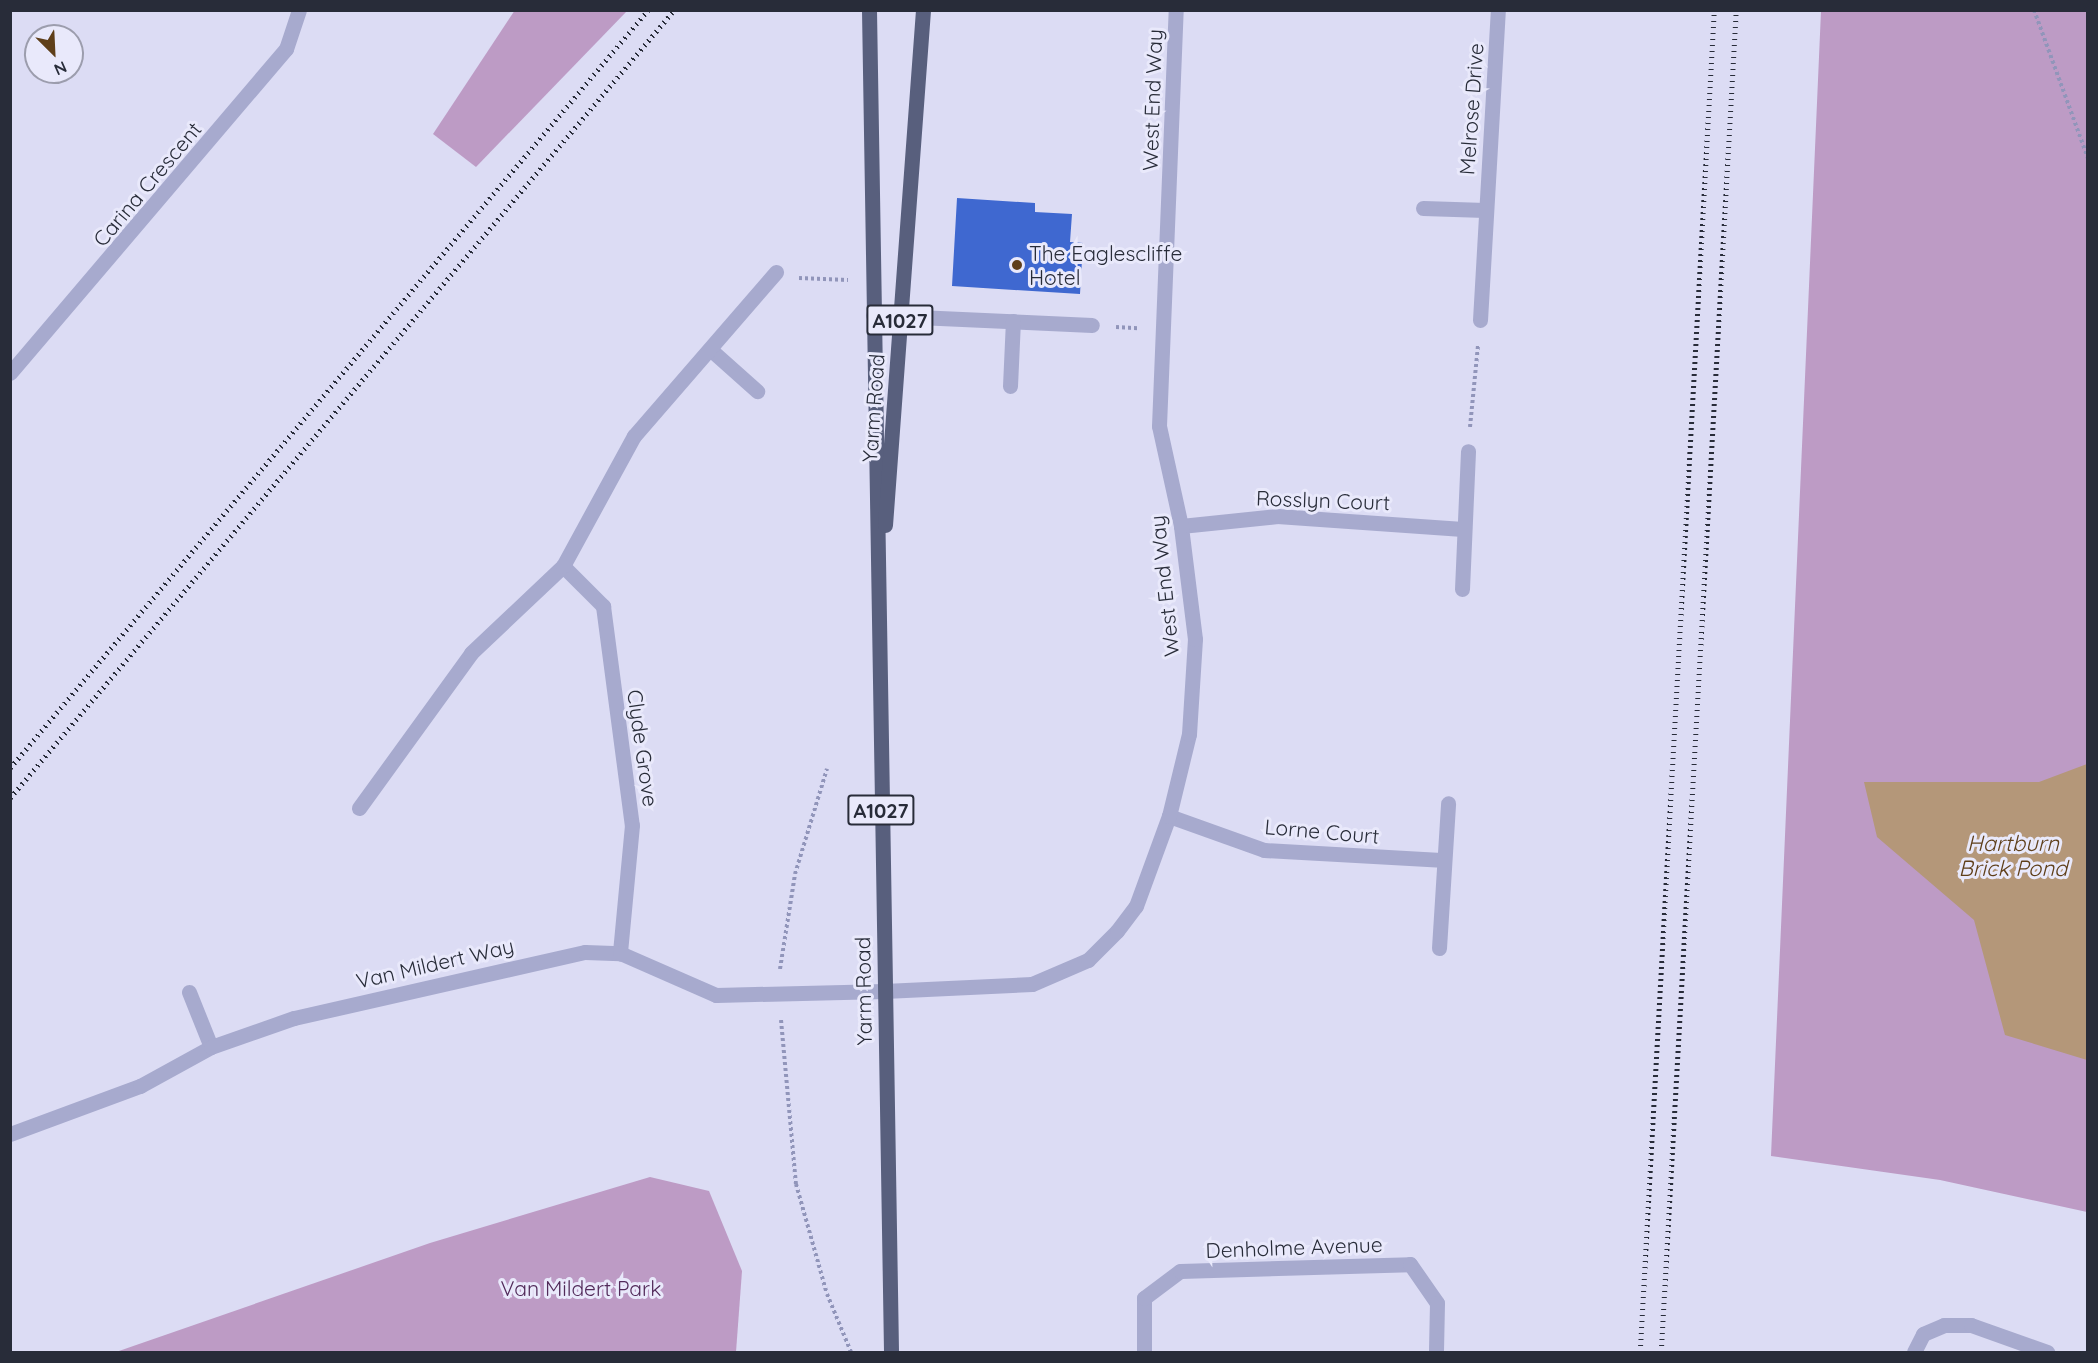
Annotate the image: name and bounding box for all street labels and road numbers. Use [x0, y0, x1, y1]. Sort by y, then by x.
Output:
street label: West End Way [1137, 29, 1167, 171]
street label: Melrose Drive [1454, 42, 1488, 176]
street label: Carina Crescent [88, 117, 206, 251]
road number: A1027 [866, 303, 934, 337]
street label: Yarm Road [857, 353, 889, 463]
street label: Rosslyn Court [1255, 485, 1391, 515]
street label: West End Way [1144, 514, 1184, 658]
street label: Clyde Grove [622, 688, 664, 808]
road number: A1027 [846, 793, 916, 827]
street label: Lorne Court [1264, 813, 1380, 849]
street label: Van Mildert Way [354, 933, 516, 993]
street label: Yarm Road [849, 936, 877, 1046]
street label: Denholme Avenue [1205, 1231, 1383, 1263]

